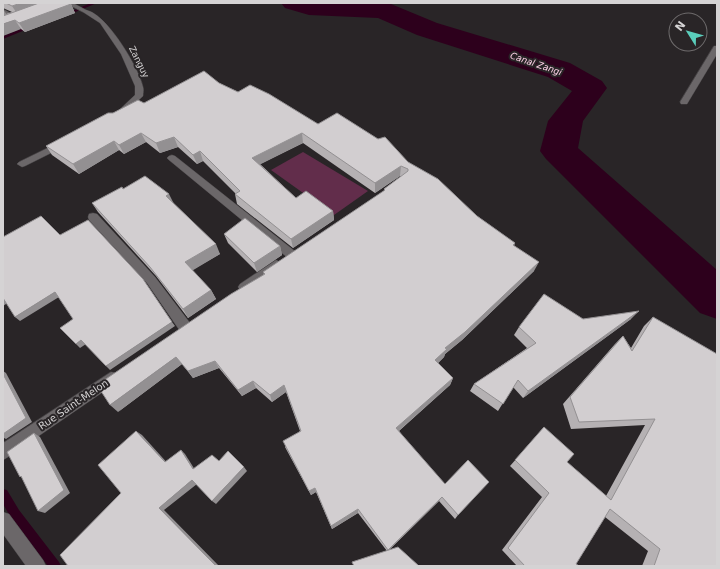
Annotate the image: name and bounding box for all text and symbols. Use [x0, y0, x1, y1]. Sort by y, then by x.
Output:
north arrow [668, 12, 708, 52]
text: N [672, 19, 688, 34]
street label: Zanguy [127, 44, 151, 80]
water label: Canal Zangi [509, 50, 564, 78]
street label: Rue Saint-Melon [36, 377, 110, 432]

